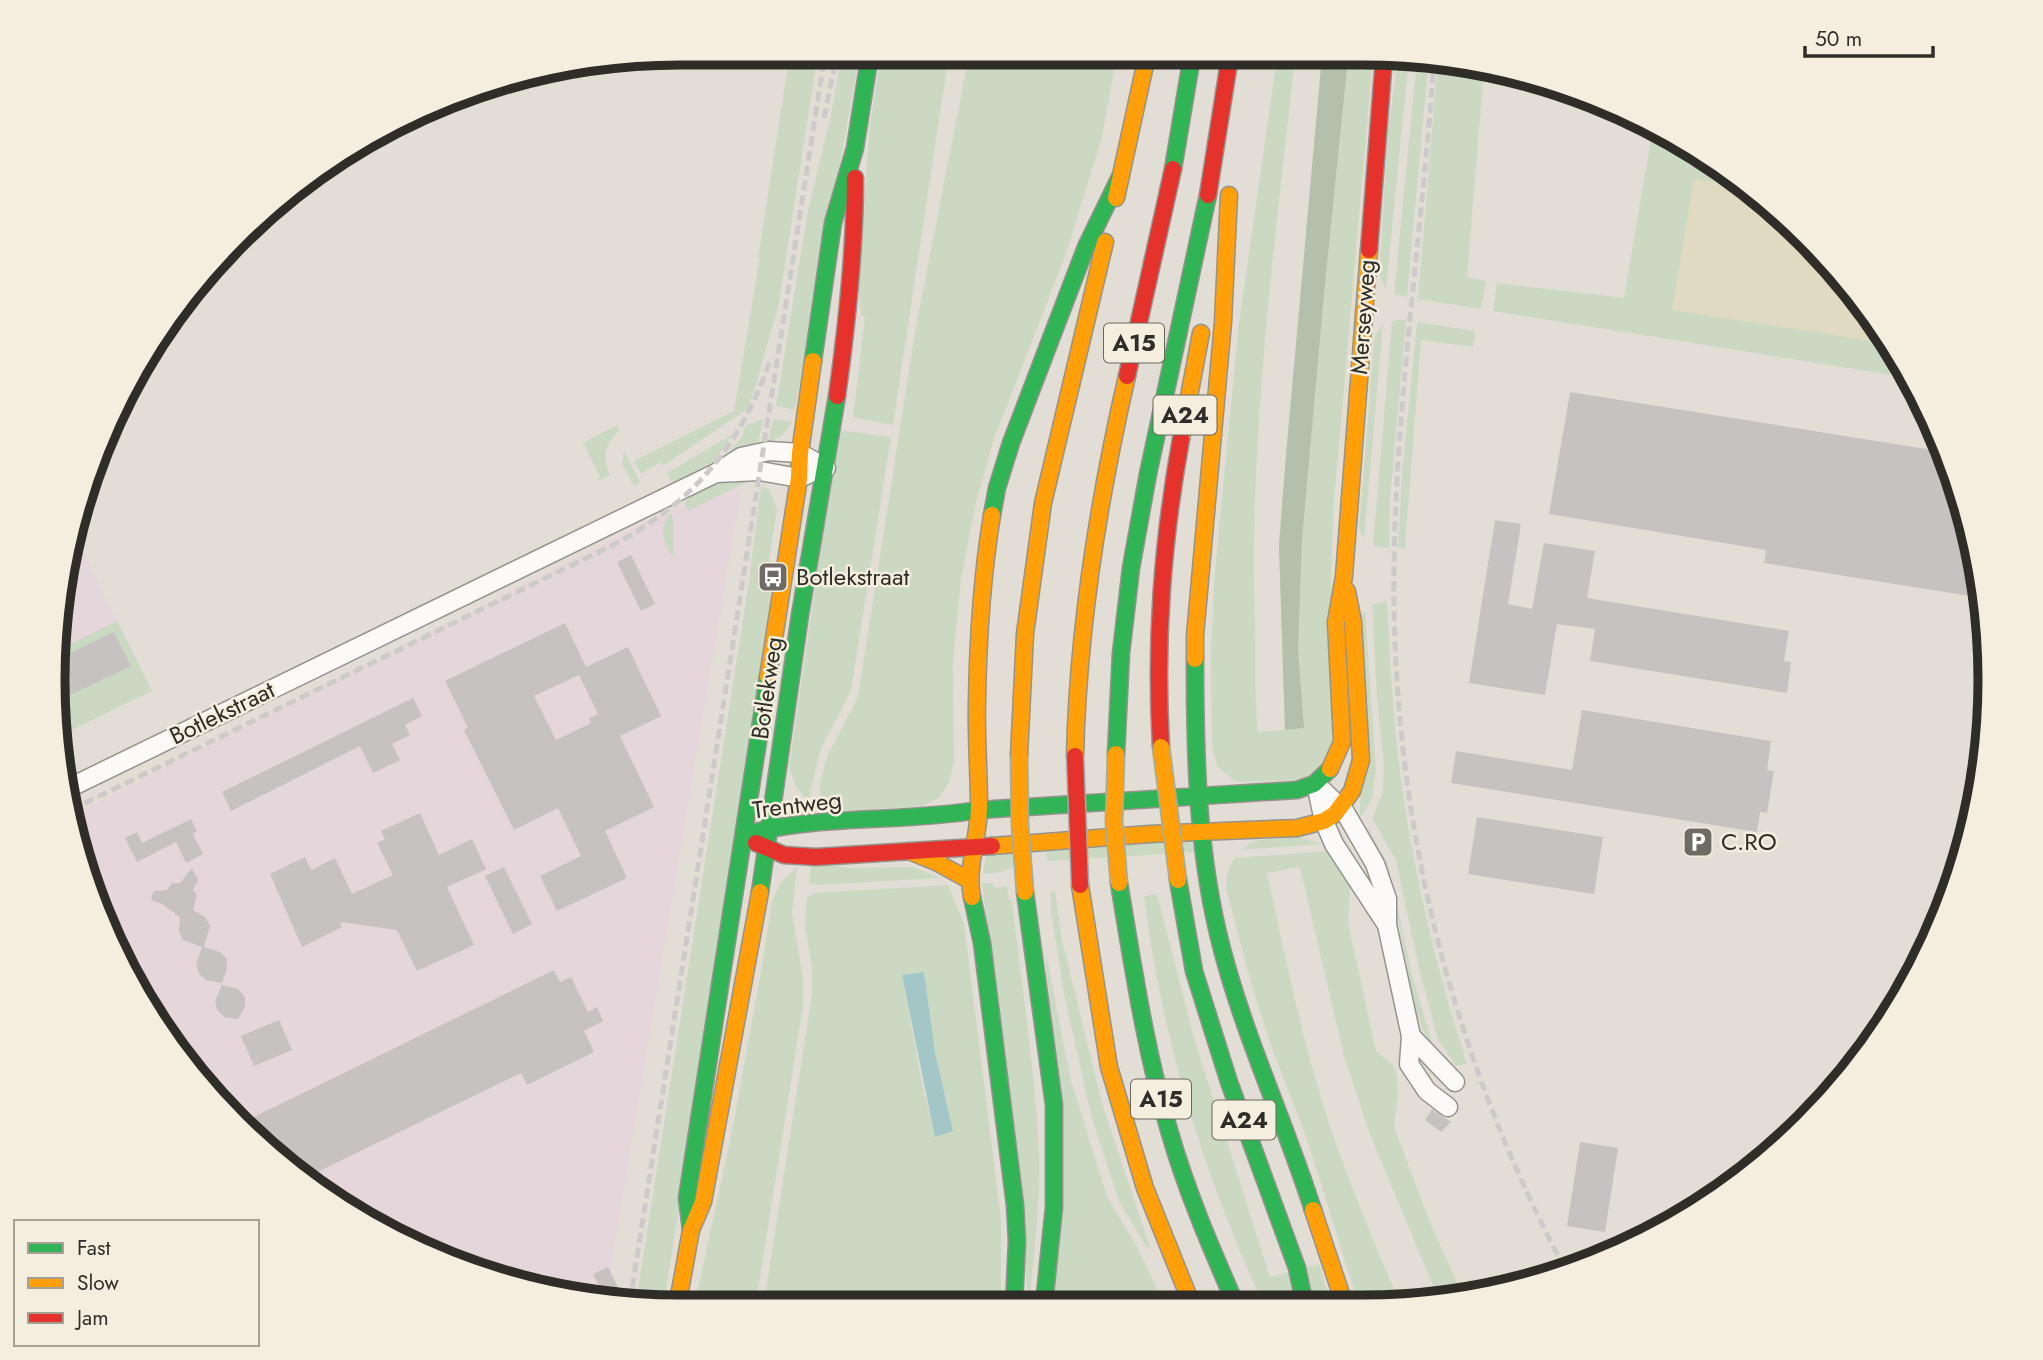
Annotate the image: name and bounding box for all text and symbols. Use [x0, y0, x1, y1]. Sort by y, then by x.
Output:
scale bar [1805, 14, 1933, 58]
text: 50 m [1815, 24, 1862, 54]
street label: Merseyweg [1341, 258, 1384, 376]
road number: A15 [1104, 324, 1164, 362]
road number: A24 [1154, 396, 1216, 434]
place label: Botlekstraat [796, 559, 909, 594]
bus stop icon: Botlekstraat [756, 560, 790, 594]
street label: Botlekweg [742, 634, 791, 741]
street label: Botlekstraat [163, 672, 281, 753]
street label: Trentweg [750, 782, 844, 827]
place label: C.RO [1721, 824, 1777, 859]
parking icon: C.RO [1681, 825, 1715, 859]
road number: A15 [1131, 1080, 1191, 1118]
road number: A24 [1212, 1100, 1276, 1140]
legend [14, 1220, 259, 1346]
text: Fast [77, 1233, 110, 1263]
text: Slow [77, 1268, 119, 1298]
text: Jam [74, 1303, 109, 1333]

